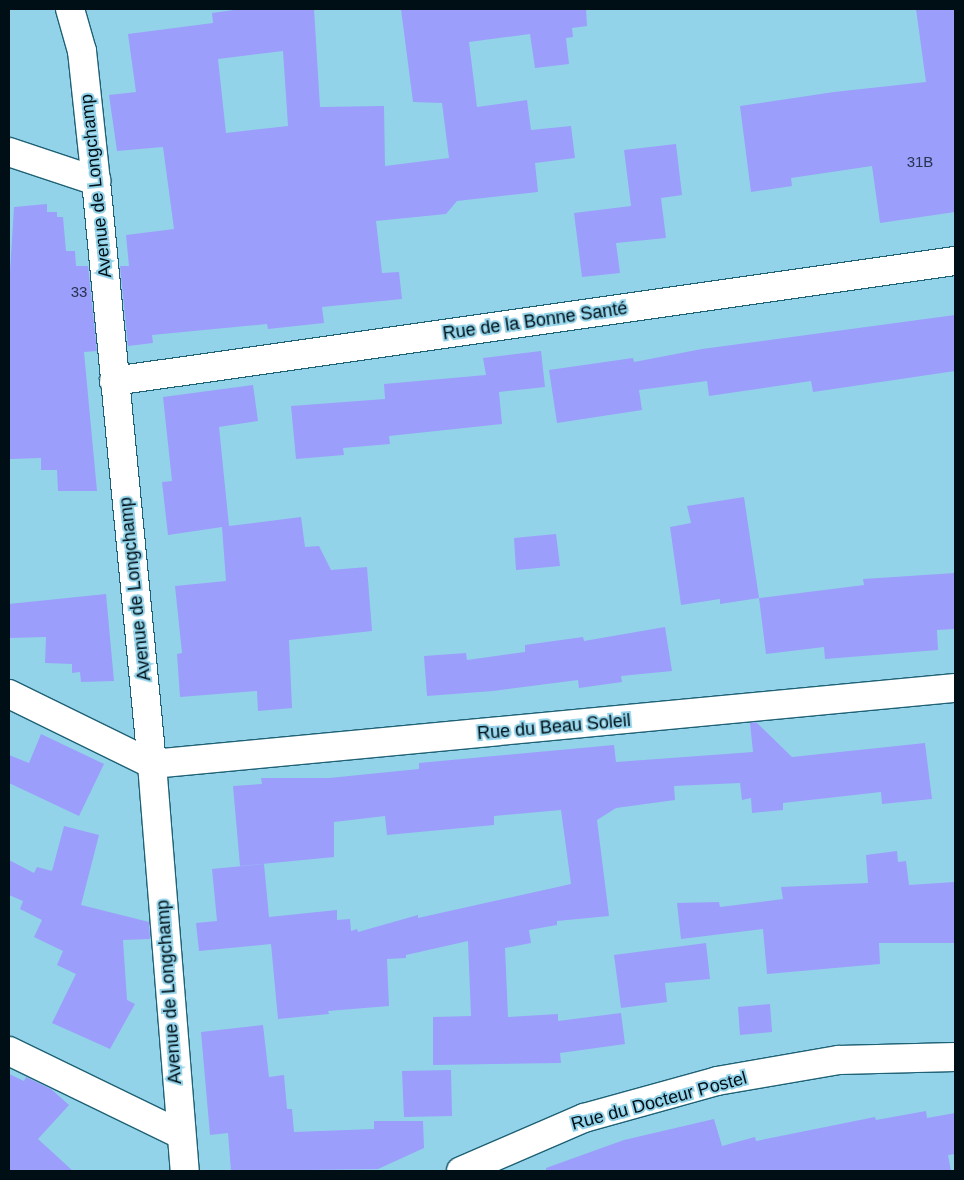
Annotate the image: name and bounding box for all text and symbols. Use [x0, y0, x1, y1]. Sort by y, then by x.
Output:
street label: Avenue de Longchamp [76, 93, 116, 279]
house number: 31B [907, 153, 933, 171]
house number: 33 [71, 283, 87, 301]
street label: Rue de la Bonne Santé [441, 297, 629, 345]
street label: Avenue de Longchamp [115, 496, 155, 682]
street label: Rue du Beau Soleil [476, 710, 632, 744]
street label: Avenue de Longchamp [152, 899, 186, 1085]
street label: Rue du Docteur Postel [569, 1067, 749, 1135]

